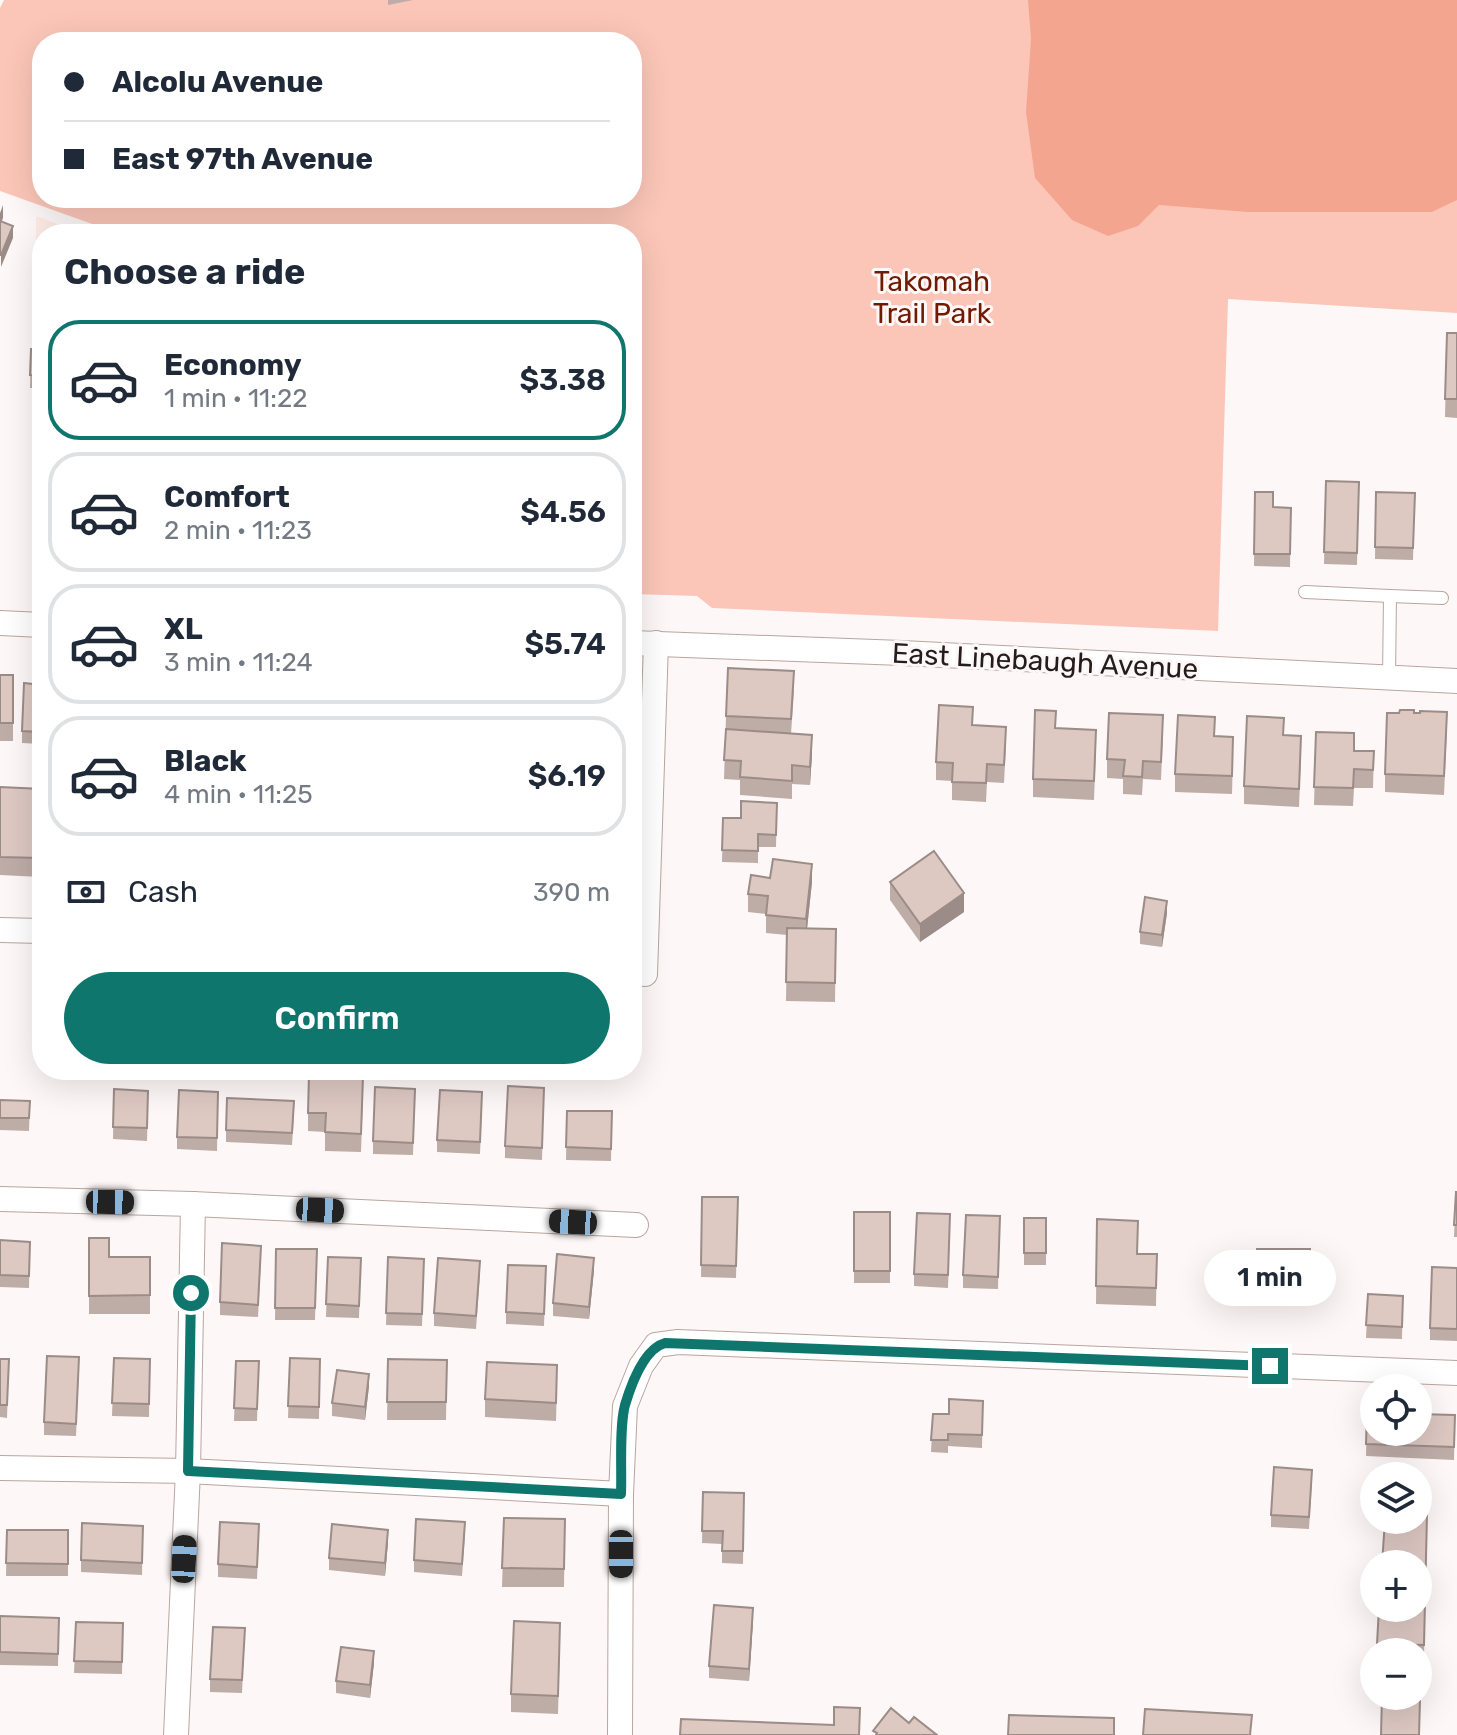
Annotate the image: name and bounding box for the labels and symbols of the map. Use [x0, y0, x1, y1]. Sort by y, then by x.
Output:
park label: Takomah Trail Park [873, 265, 992, 330]
street label: East Linebaugh Avenue [891, 636, 1199, 686]
car [86, 1190, 134, 1214]
car [295, 1197, 345, 1223]
car [548, 1209, 598, 1235]
callout: 1 min [1204, 1250, 1336, 1306]
route start [173, 1275, 209, 1311]
route end [1252, 1348, 1288, 1384]
car [609, 1530, 633, 1578]
car [171, 1534, 197, 1584]

